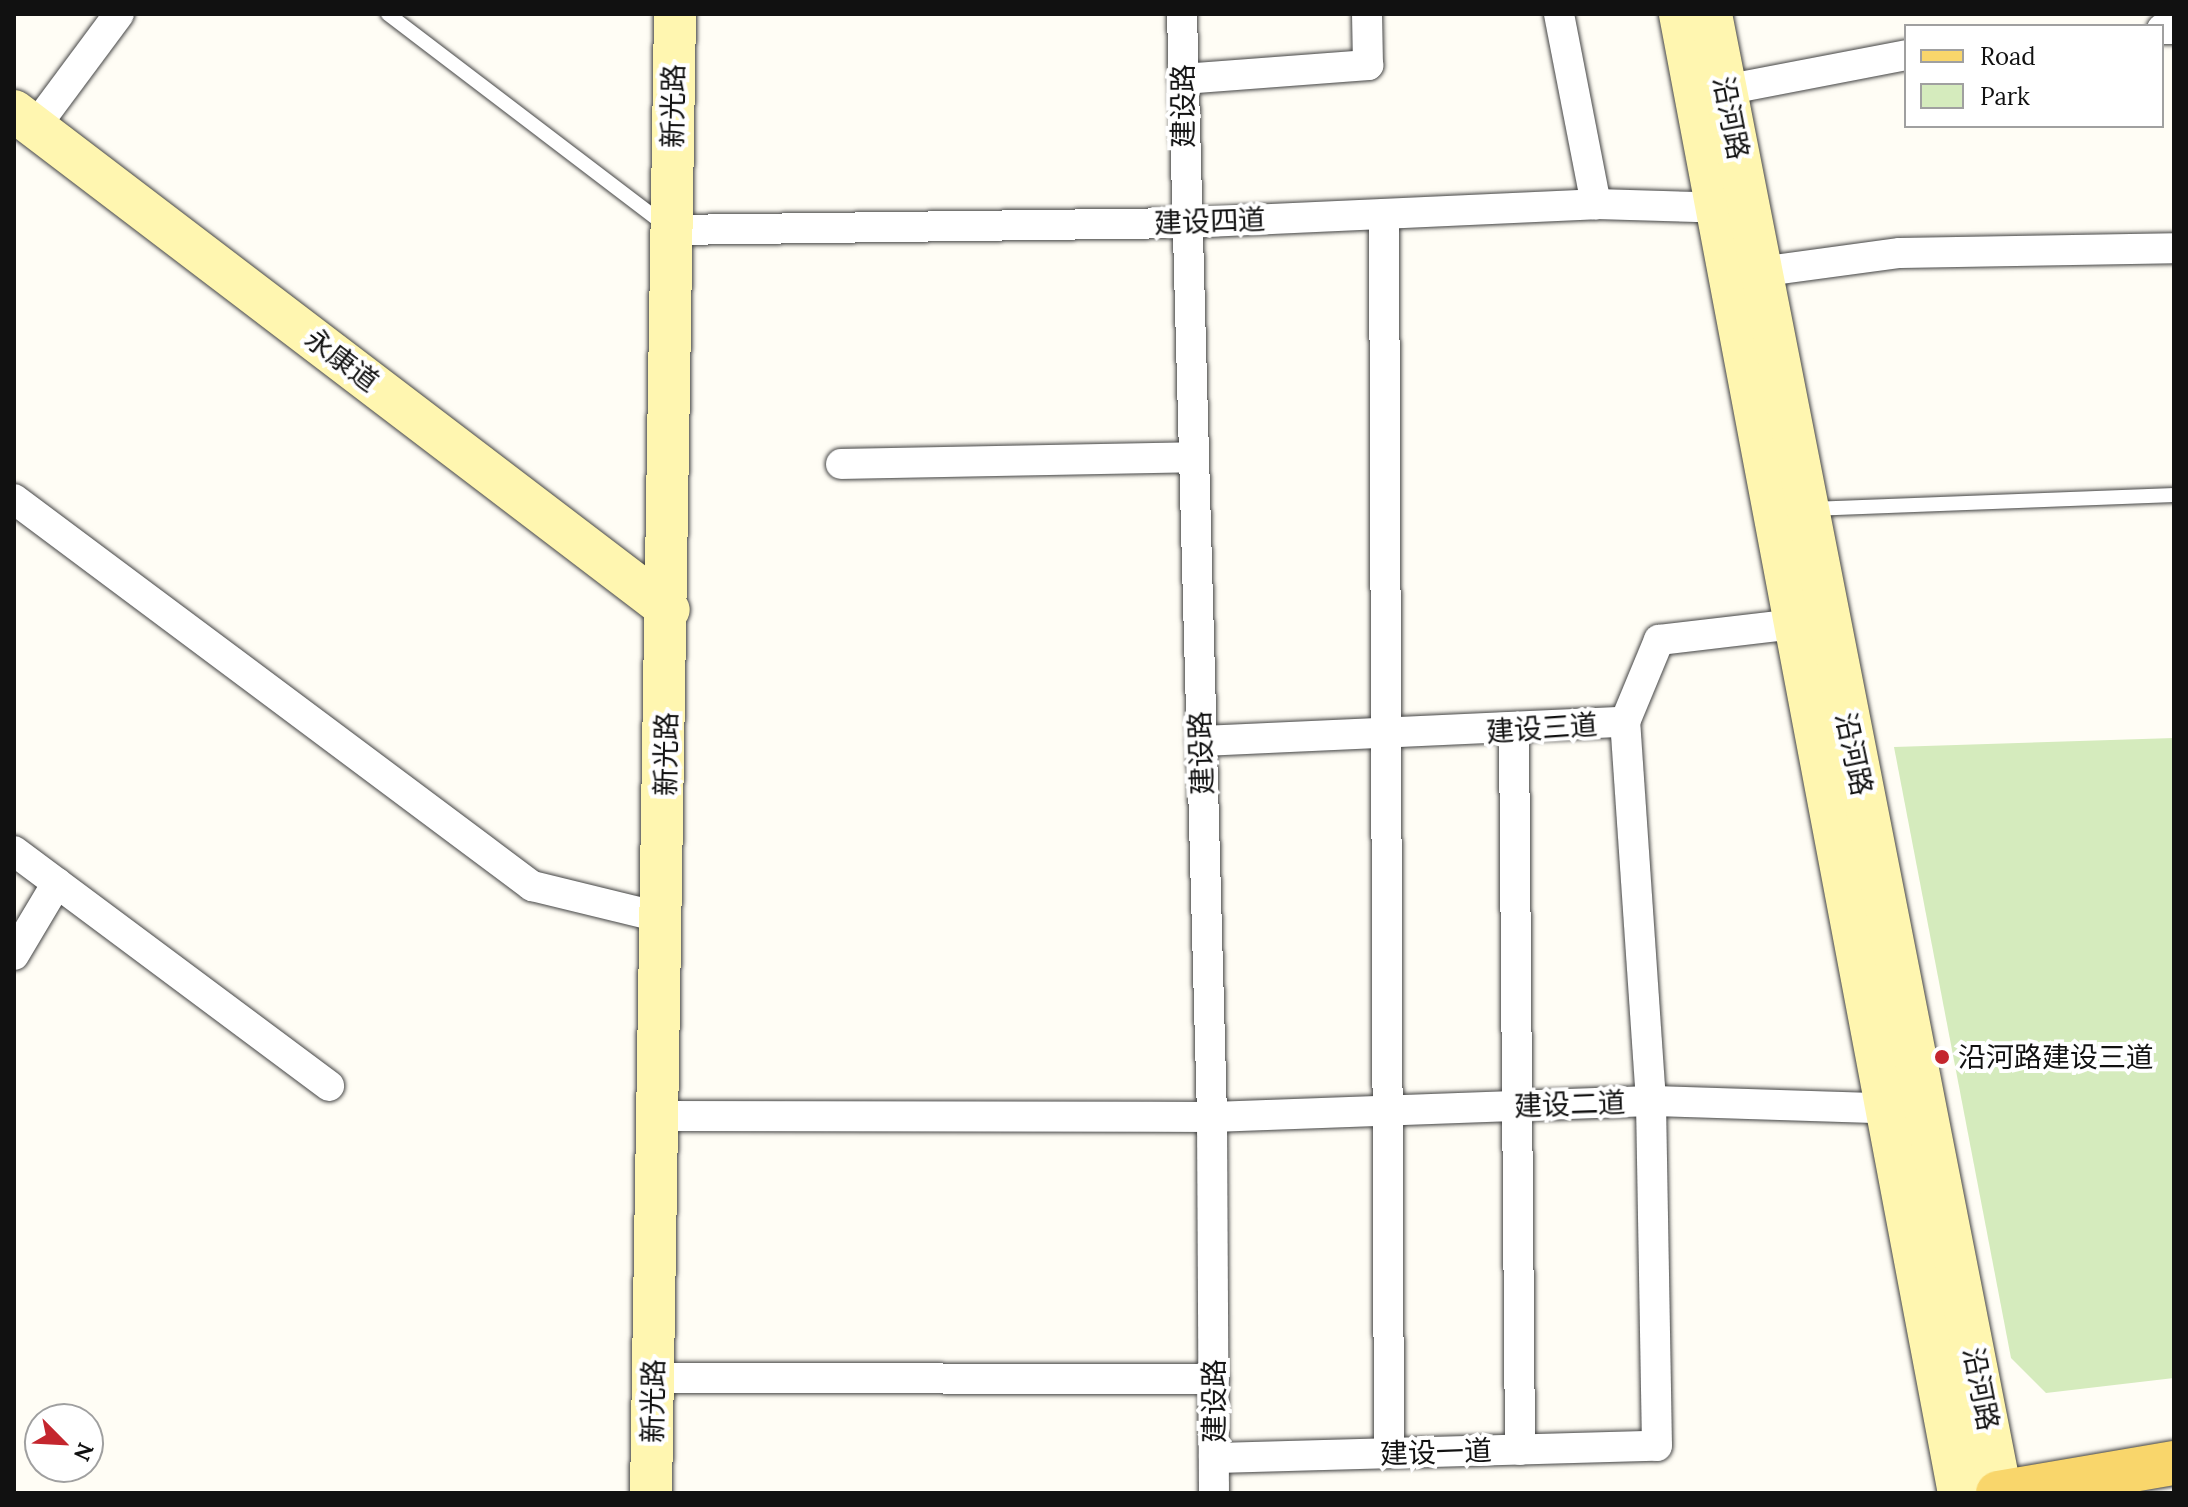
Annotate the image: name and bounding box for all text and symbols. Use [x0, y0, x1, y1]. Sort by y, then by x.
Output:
legend [1904, 24, 2164, 128]
text: Road [1980, 41, 2036, 72]
street label: 新光路 [655, 64, 691, 148]
street label: 建设路 [1166, 64, 1200, 148]
street label: 沿河路 [1706, 74, 1756, 162]
text: Park [1980, 81, 2030, 112]
street label: 建设四道 [1153, 202, 1267, 240]
street label: 永康道 [298, 321, 386, 399]
street label: 建设三道 [1485, 707, 1599, 749]
street label: 沿河路 [1829, 709, 1879, 799]
street label: 建设路 [1183, 710, 1219, 796]
street label: 新光路 [648, 712, 684, 796]
place label: 沿河路建设三道 [1958, 1040, 2154, 1074]
marker: 沿河路建设三道 [1933, 1048, 1951, 1066]
street label: 建设二道 [1513, 1085, 1627, 1123]
street label: 沿河路 [1956, 1345, 2006, 1433]
street label: 新光路 [635, 1359, 671, 1443]
street label: 建设路 [1197, 1359, 1231, 1443]
north arrow [24, 1403, 104, 1483]
street label: 建设一道 [1379, 1433, 1493, 1471]
text: N [68, 1438, 100, 1465]

